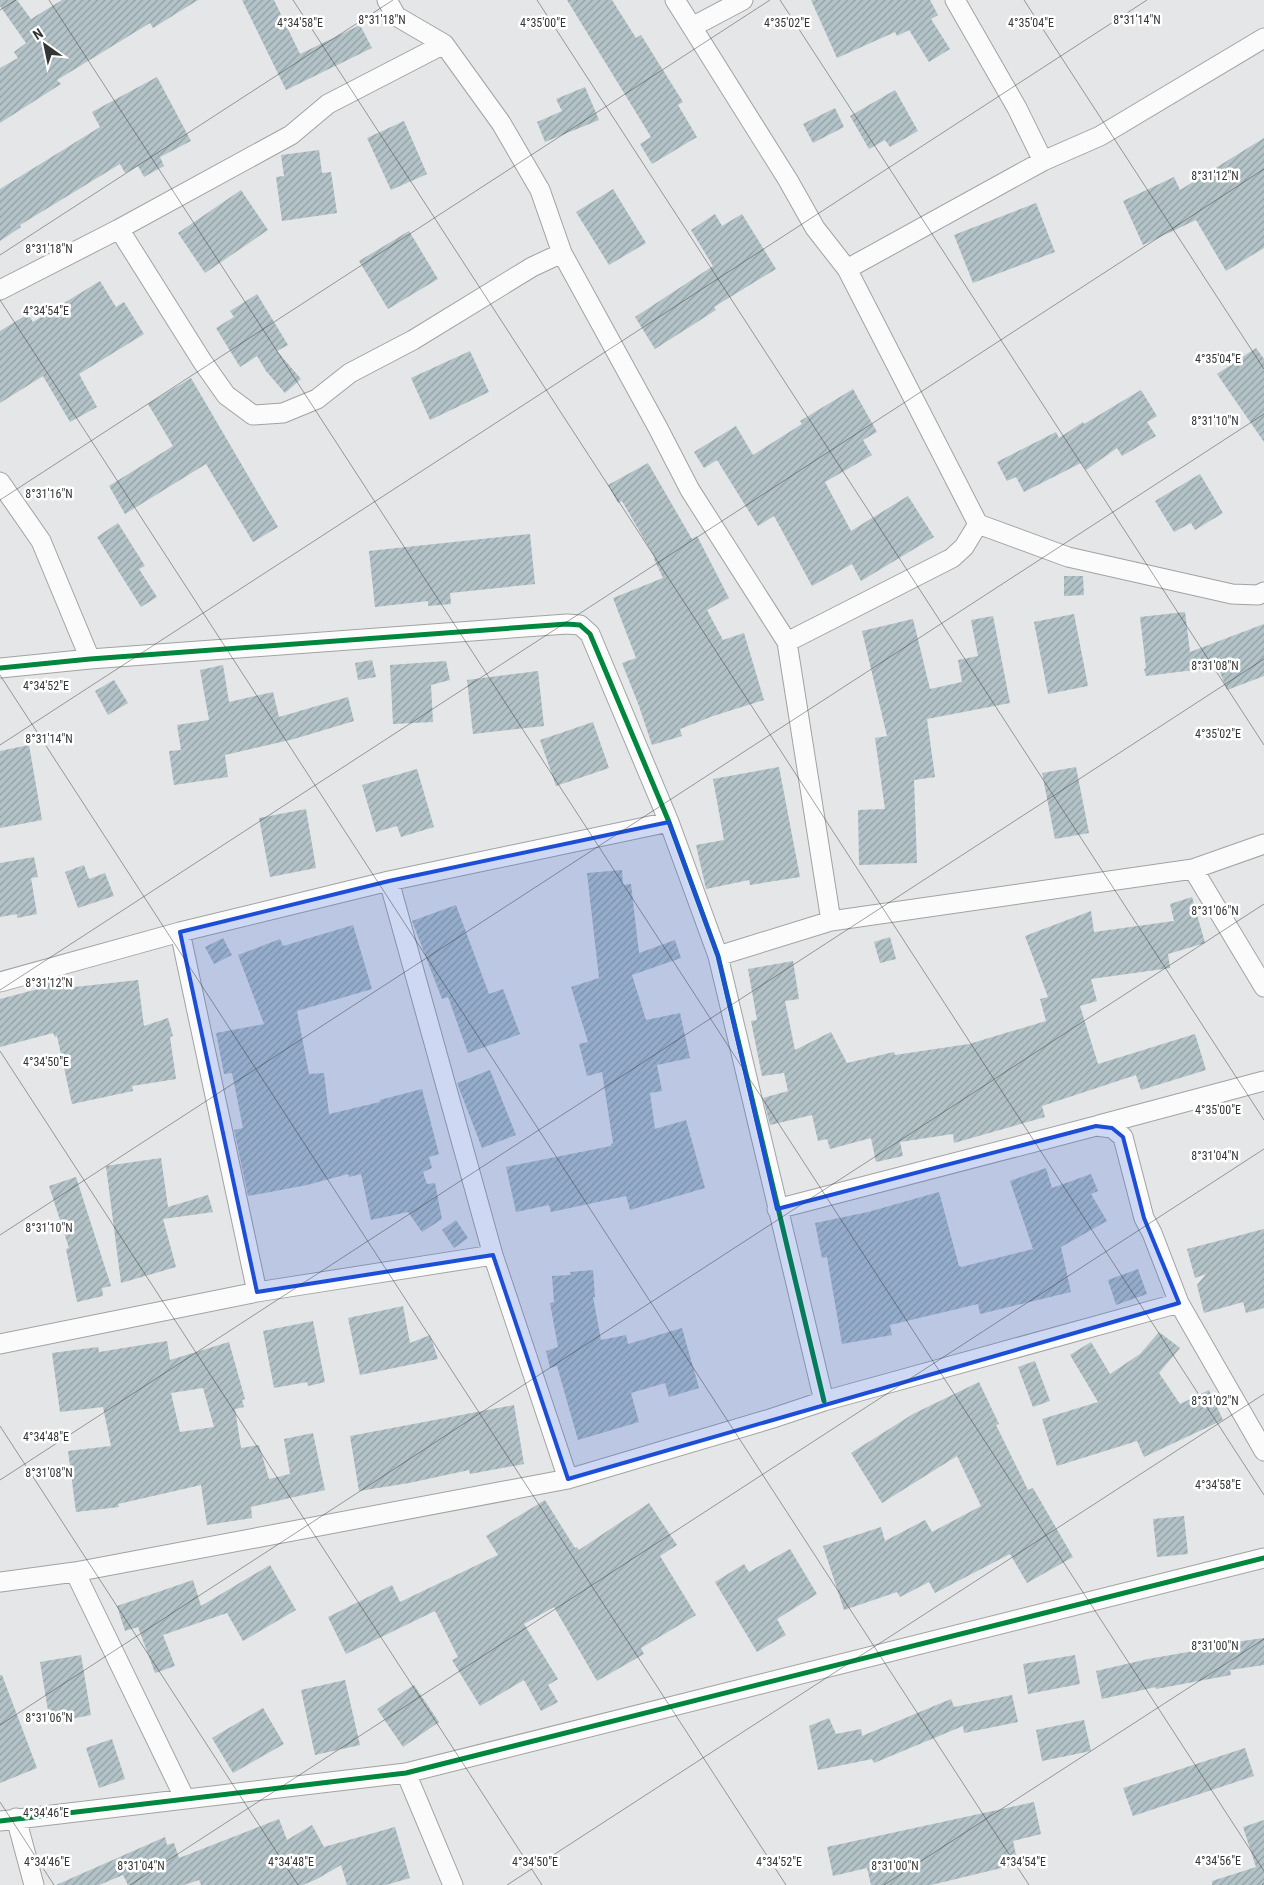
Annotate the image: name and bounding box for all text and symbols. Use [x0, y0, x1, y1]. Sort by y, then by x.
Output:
text: 8°31'18"N [358, 13, 406, 27]
text: 8°31'14"N [1113, 13, 1161, 27]
text: 4°34'58"E [277, 16, 323, 30]
text: 4°35'00"E [520, 16, 566, 30]
text: 4°35'02"E [764, 16, 810, 30]
text: 4°35'04"E [1008, 16, 1054, 30]
north arrow [20, 20, 70, 70]
text: N [30, 25, 46, 43]
text: 8°31'12"N [1191, 169, 1239, 183]
text: 8°31'18"N [25, 242, 73, 256]
text: 4°34'54"E [23, 304, 69, 318]
text: 4°35'04"E [1195, 352, 1241, 366]
text: 8°31'10"N [1191, 414, 1239, 428]
text: 8°31'16"N [25, 487, 73, 501]
text: 8°31'08"N [1191, 659, 1239, 673]
text: 4°34'52"E [23, 679, 69, 693]
text: 4°35'02"E [1195, 727, 1241, 741]
text: 8°31'14"N [25, 732, 73, 746]
text: 8°31'06"N [1191, 904, 1239, 918]
text: 8°31'12"N [25, 976, 73, 990]
text: 4°34'50"E [23, 1055, 69, 1069]
text: 4°35'00"E [1195, 1103, 1241, 1117]
text: 8°31'04"N [1191, 1149, 1239, 1163]
text: 8°31'10"N [25, 1221, 73, 1235]
text: 8°31'02"N [1191, 1394, 1239, 1408]
text: 4°34'48"E [23, 1430, 69, 1444]
text: 8°31'08"N [25, 1466, 73, 1480]
text: 4°34'58"E [1195, 1478, 1241, 1492]
text: 8°31'00"N [1191, 1639, 1239, 1653]
text: 8°31'06"N [25, 1711, 73, 1725]
text: 4°34'46"E [23, 1806, 69, 1820]
text: 4°34'56"E [1195, 1854, 1241, 1868]
text: 4°34'46"E [24, 1855, 70, 1869]
text: 4°34'48"E [268, 1855, 314, 1869]
text: 4°34'50"E [512, 1855, 558, 1869]
text: 4°34'52"E [756, 1855, 802, 1869]
text: 4°34'54"E [1000, 1855, 1046, 1869]
text: 8°31'04"N [117, 1859, 165, 1873]
text: 8°31'00"N [871, 1859, 919, 1873]

